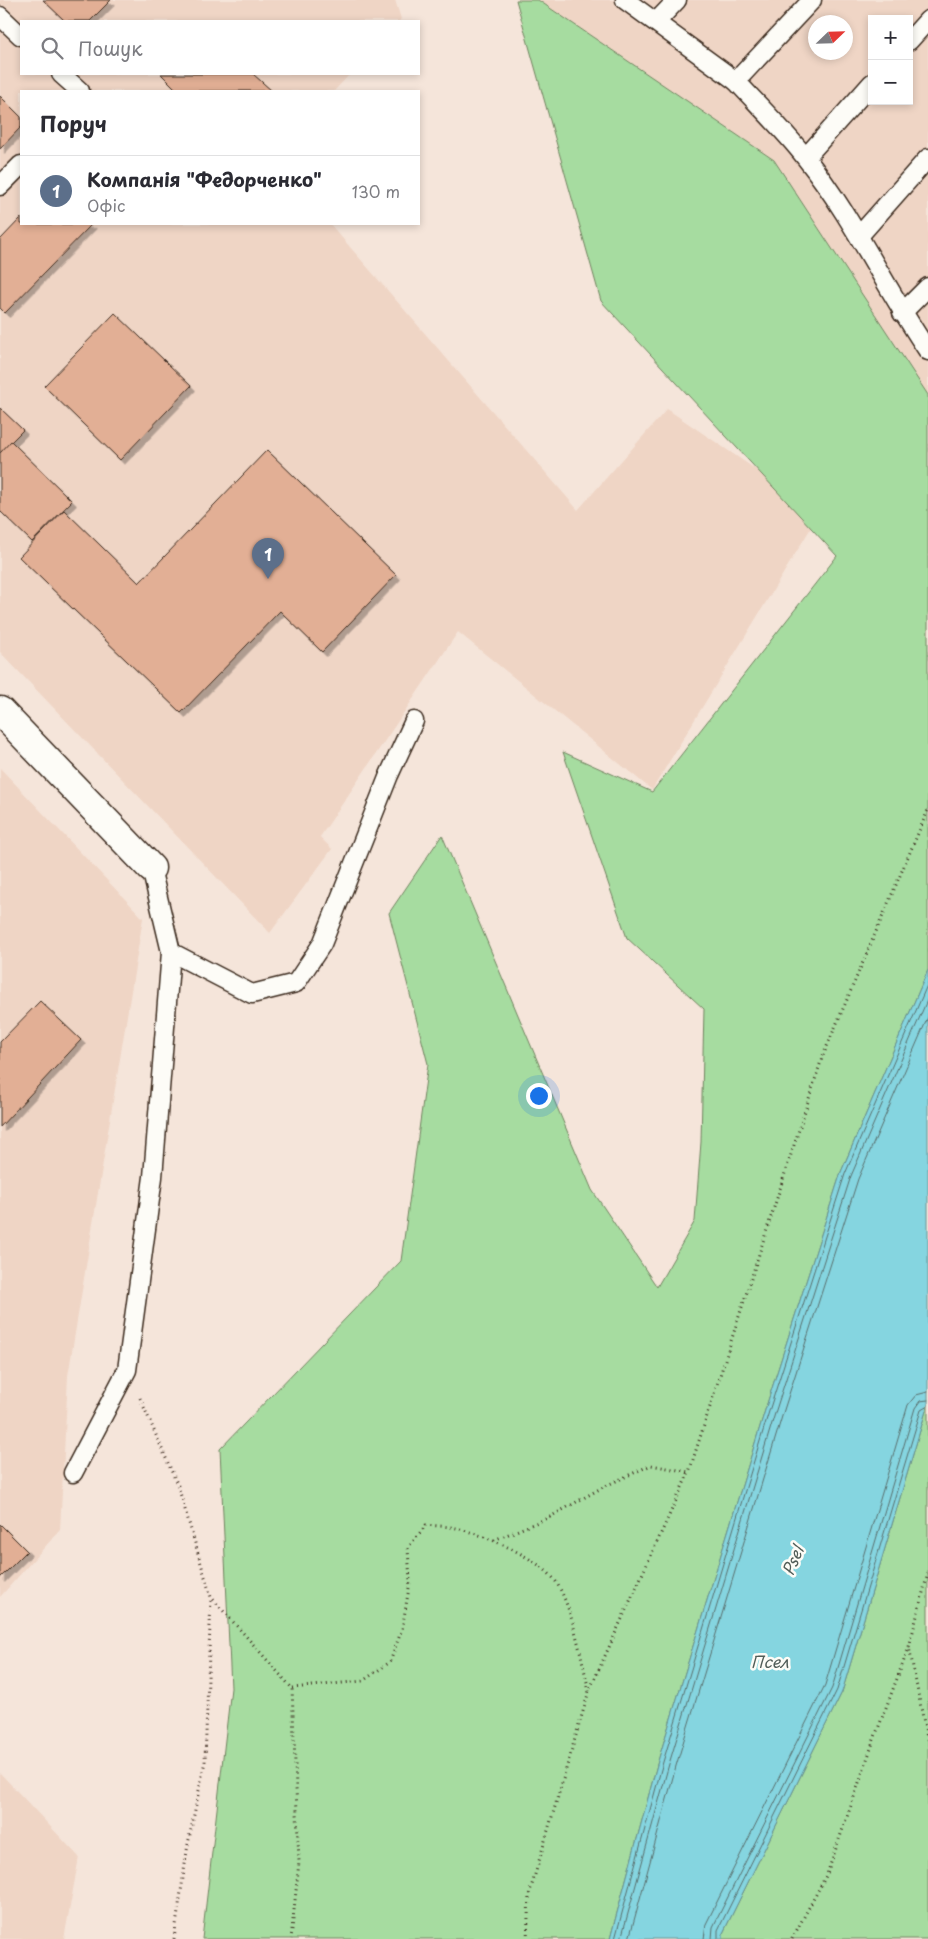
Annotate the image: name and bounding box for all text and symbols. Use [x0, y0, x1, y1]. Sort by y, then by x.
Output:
north arrow [808, 15, 853, 60]
map controls [868, 15, 913, 105]
button: + [868, 15, 913, 60]
search box [20, 20, 420, 75]
icon: search [38, 34, 66, 62]
text: Пошук [78, 34, 143, 62]
button: − [868, 60, 913, 105]
text: Поруч [40, 107, 107, 139]
text: Компанія "Федорченко" [87, 165, 322, 193]
text: 1 [52, 179, 60, 203]
text: 130 m [352, 179, 400, 203]
text: Офіс [87, 193, 125, 217]
pin: 1 [252, 538, 284, 579]
your location [526, 1083, 552, 1109]
water label: Psel [775, 1540, 810, 1579]
water label: Псел [751, 1649, 789, 1673]

